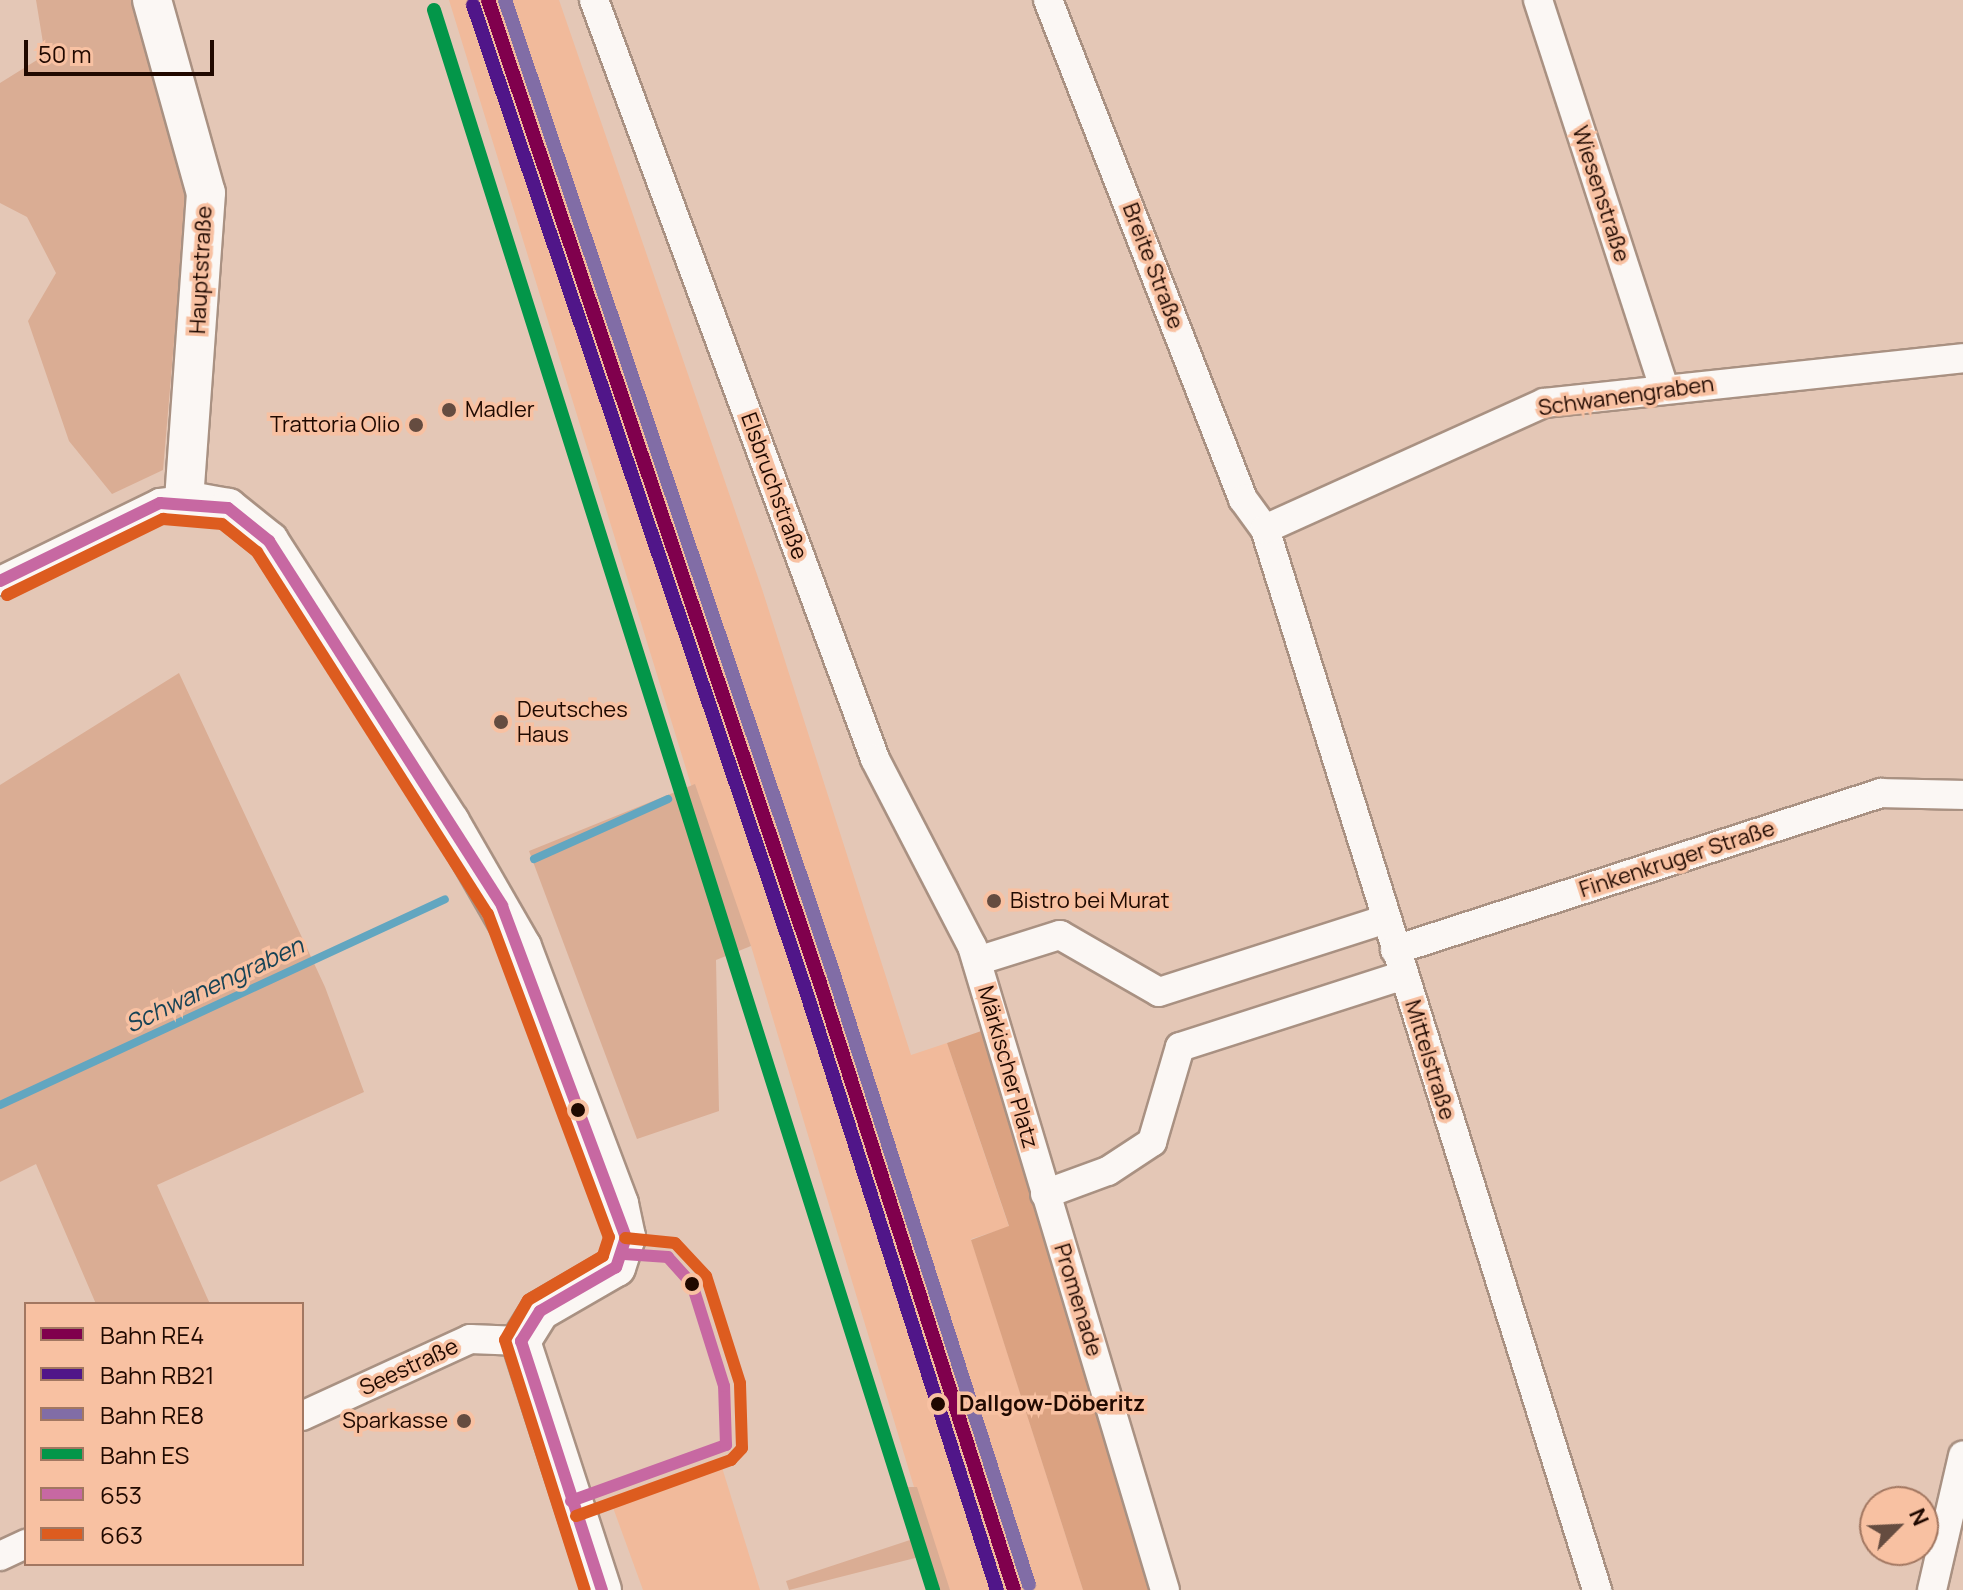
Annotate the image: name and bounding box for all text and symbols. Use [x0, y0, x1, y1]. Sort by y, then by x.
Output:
scale bar [28, 24, 218, 74]
text: 50 m [38, 37, 92, 70]
street label: Wiesenstraße [1567, 123, 1635, 265]
street label: Breite Straße [1117, 199, 1189, 333]
street label: Hauptstraße [184, 205, 218, 335]
street label: Schwanengraben [1536, 371, 1716, 421]
place label: Madler [465, 397, 535, 423]
marker: Madler [440, 401, 458, 419]
street label: Elsbruchstraße [735, 409, 813, 563]
place label: Trattoria Olio [270, 412, 400, 438]
marker: Trattoria Olio [407, 416, 425, 434]
place label: Deutsches Haus [517, 696, 628, 748]
marker: Deutsches Haus [492, 713, 510, 731]
street label: Finkenkruger Straße [1576, 815, 1778, 903]
place label: Bistro bei Murat [1010, 888, 1170, 914]
marker: Bistro bei Murat [985, 892, 1003, 910]
water label: Schwanengraben [120, 930, 308, 1038]
street label: Märkischer Platz [972, 983, 1044, 1151]
street label: Mittelstraße [1399, 997, 1461, 1123]
unlabelled marker [570, 1102, 586, 1118]
street label: Promenade [1048, 1241, 1108, 1359]
unlabelled marker [684, 1276, 700, 1292]
legend [24, 1302, 304, 1566]
text: Bahn RE4 [100, 1318, 204, 1351]
street label: Seestraße [356, 1333, 462, 1401]
text: Bahn RB21 [100, 1358, 214, 1391]
marker: Dallgow-Döberitz [924, 1390, 952, 1418]
place label: Dallgow-Döberitz [959, 1391, 1145, 1417]
text: Bahn RE8 [100, 1398, 204, 1431]
place label: Sparkasse [342, 1408, 448, 1434]
marker: Sparkasse [455, 1412, 473, 1430]
text: Bahn ES [100, 1438, 189, 1471]
text: 653 [100, 1478, 142, 1511]
north arrow [1859, 1486, 1939, 1566]
text: N [1902, 1504, 1936, 1530]
text: 663 [100, 1518, 143, 1551]

